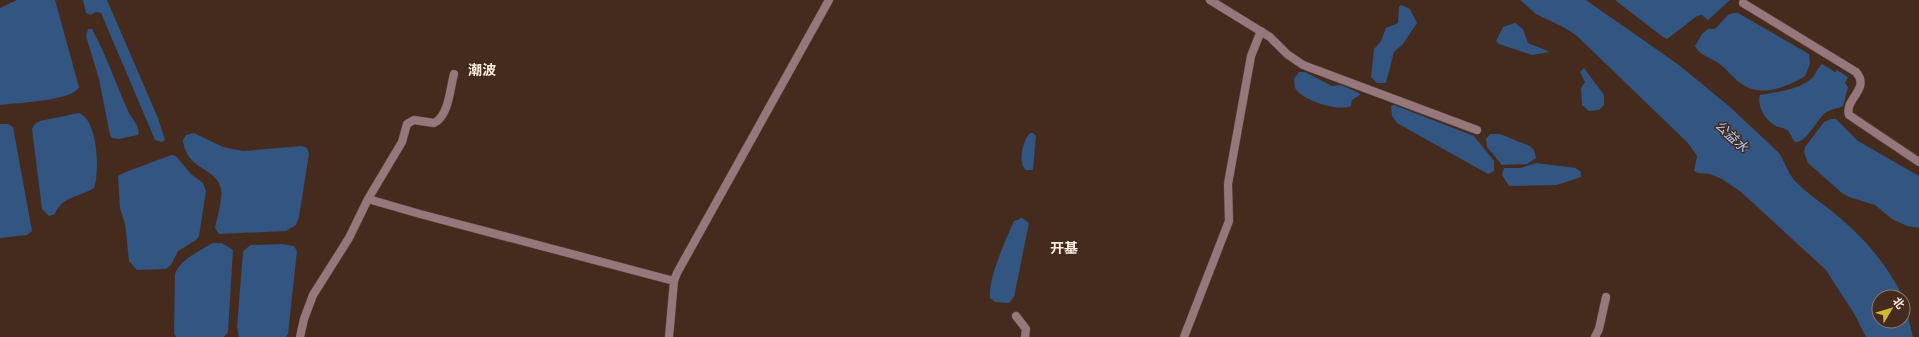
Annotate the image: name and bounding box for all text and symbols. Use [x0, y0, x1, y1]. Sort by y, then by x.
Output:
district label: 潮波 [468, 62, 496, 79]
water label: 公益水 [1712, 118, 1752, 157]
district label: 开基 [1050, 240, 1078, 257]
north arrow [1871, 289, 1911, 329]
text: 北 [1890, 295, 1907, 311]

